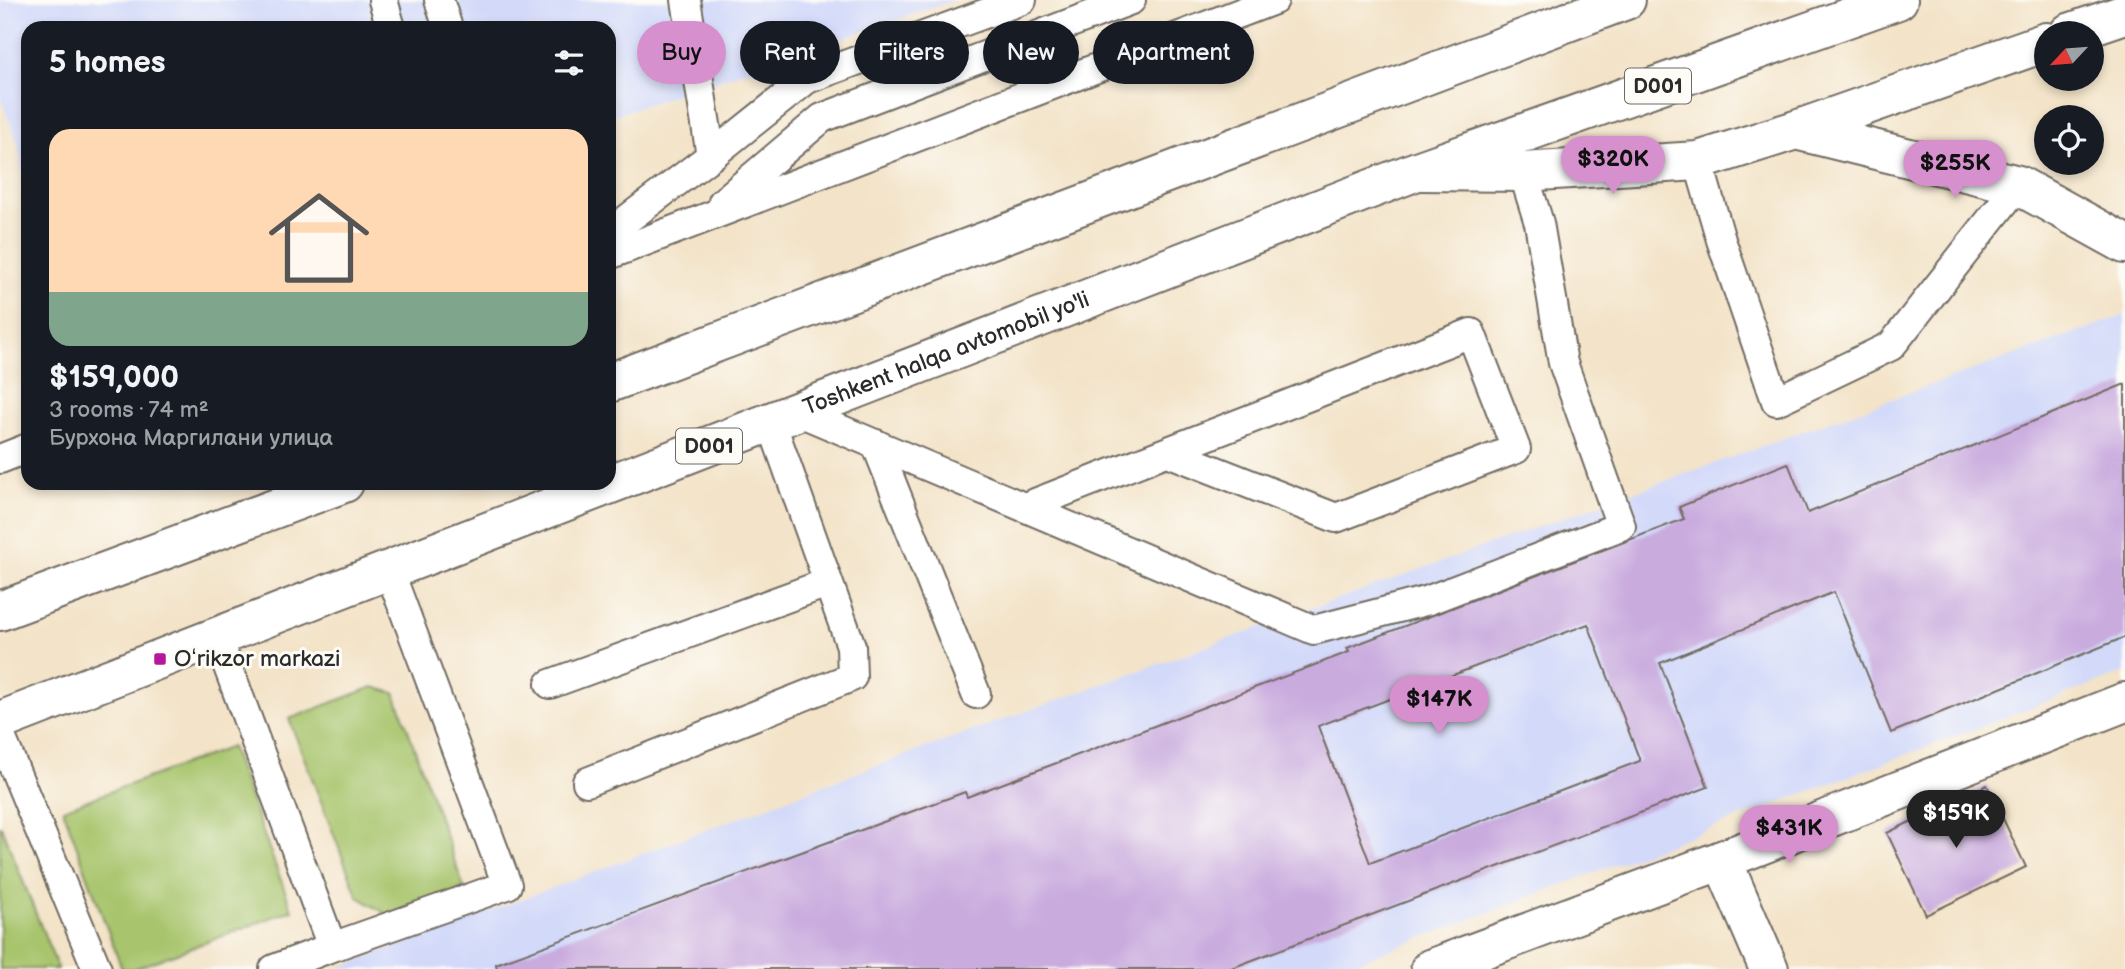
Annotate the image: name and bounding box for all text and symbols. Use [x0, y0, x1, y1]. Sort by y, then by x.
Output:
chip: Buy [637, 21, 726, 84]
chip: Rent [740, 21, 840, 84]
chip: Filters [854, 21, 969, 84]
chip: New [983, 21, 1079, 84]
chip: Apartment [1093, 21, 1254, 84]
north arrow [2034, 21, 2104, 91]
map controls [2034, 21, 2104, 175]
icon: filters [550, 44, 588, 82]
text: 5 homes [49, 45, 166, 81]
road number: D001 [1625, 68, 1691, 104]
button: locate [2034, 105, 2104, 175]
pin: $320K [1564, 136, 1662, 196]
pin: $255K [1906, 140, 2004, 200]
text: $320K [1577, 145, 1649, 173]
text: $255K [1919, 149, 1991, 177]
icon: home [256, 175, 382, 301]
street label: Toshkent halqa avtomobil yo'li [799, 286, 1093, 422]
text: $159,000 [49, 360, 179, 396]
text: 3 rooms · 74 m² [49, 396, 209, 424]
text: Бурхона Маргилани улица [49, 424, 333, 452]
road number: D001 [676, 428, 742, 464]
place label: Oʻrikzor markazi [174, 645, 341, 673]
marker: Oʻrikzor markazi [152, 651, 168, 667]
pin: $147K [1390, 676, 1488, 736]
text: $147K [1406, 685, 1472, 713]
pin: $159K [1907, 790, 2005, 850]
text: $159K [1922, 799, 1990, 827]
pin: $431K [1740, 806, 1838, 865]
text: $431K [1755, 814, 1823, 842]

